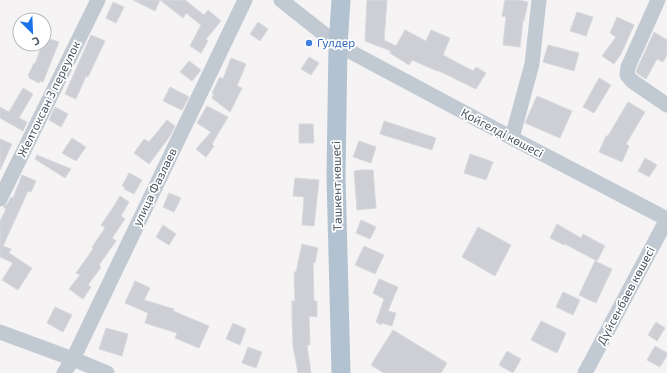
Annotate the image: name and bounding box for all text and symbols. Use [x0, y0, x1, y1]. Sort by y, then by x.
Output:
north arrow [12, 12, 52, 52]
text: С [30, 34, 42, 49]
place label: Гулдер [317, 35, 355, 50]
street label: Желтоксан 3 переулок [14, 38, 83, 159]
marker: Гулдер [304, 38, 314, 48]
street label: Қойгелді көшесі [459, 105, 546, 160]
street label: Ташкент көшесі [328, 141, 344, 231]
street label: улица Фазлаев [129, 145, 180, 228]
street label: Дүйсенбаев көшесі [593, 244, 657, 347]

